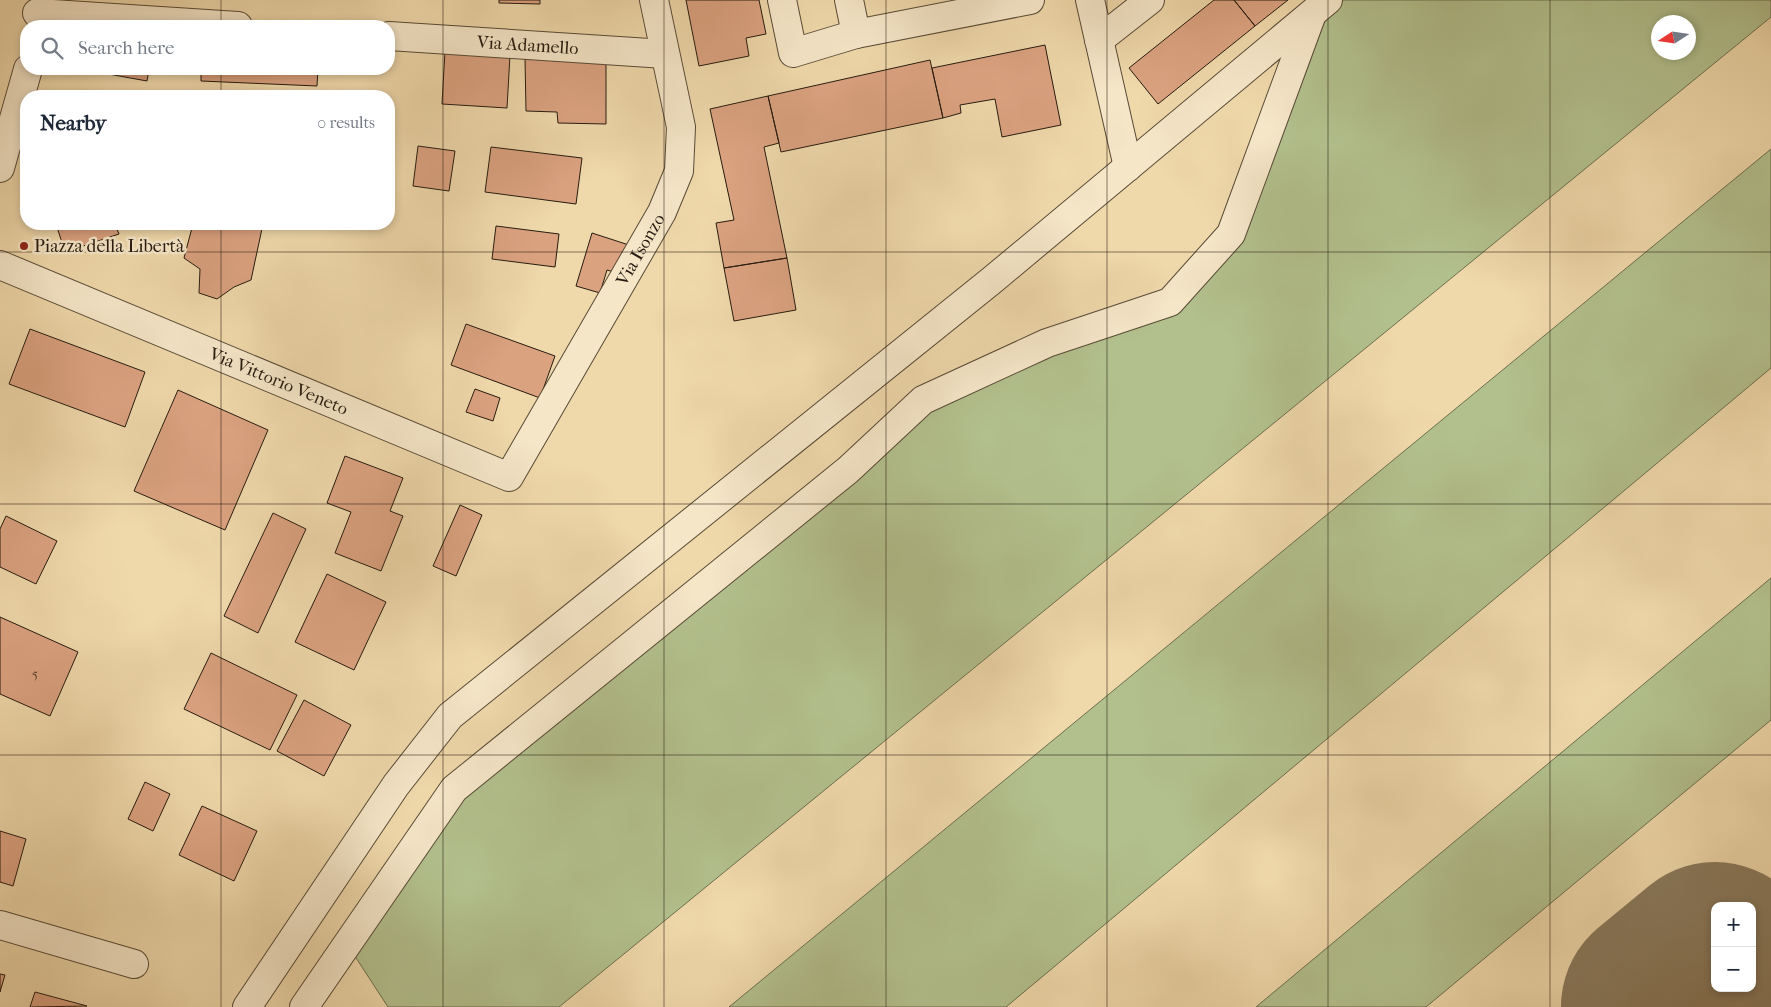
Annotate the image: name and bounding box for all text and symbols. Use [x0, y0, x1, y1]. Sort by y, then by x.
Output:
north arrow [1651, 15, 1696, 60]
search box [20, 20, 395, 75]
street label: Via Adamello [475, 31, 579, 59]
icon: search [38, 34, 66, 62]
text: Search here [78, 37, 174, 59]
text: Nearby [40, 111, 106, 135]
text: 0 results [317, 113, 375, 132]
street label: Via Isonzo [611, 210, 669, 290]
place label: Piazza della Libertà [34, 236, 185, 257]
marker: Piazza della Libertà [18, 240, 30, 252]
street label: Via Vittorio Veneto [205, 343, 351, 419]
house number: 5 [32, 664, 38, 682]
map controls [1711, 902, 1756, 992]
button: + [1711, 902, 1756, 947]
button: − [1711, 947, 1756, 992]

